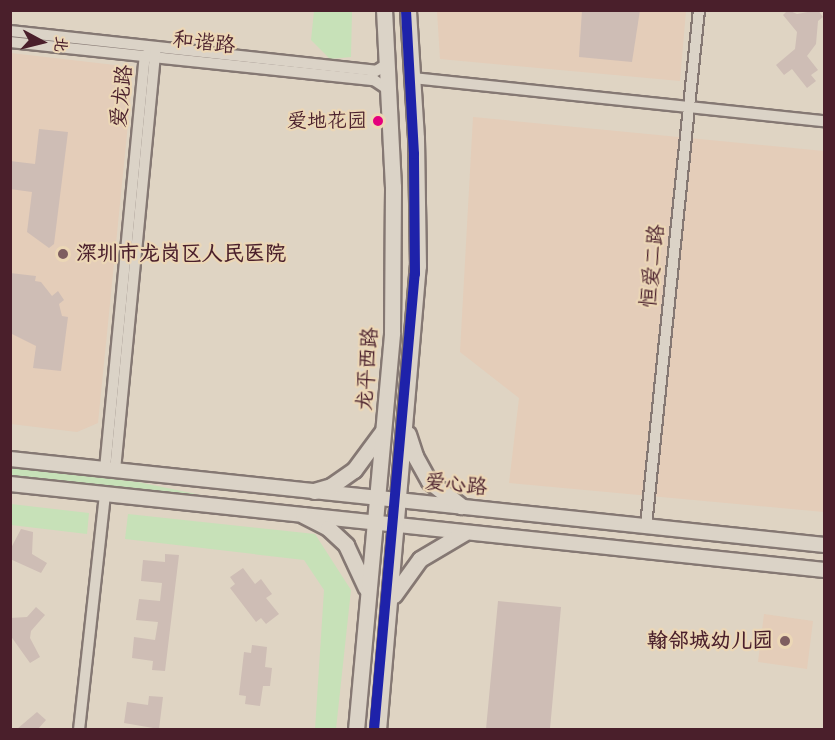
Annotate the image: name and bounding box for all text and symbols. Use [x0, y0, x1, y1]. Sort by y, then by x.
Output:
north arrow [12, 12, 72, 72]
street label: 和谐路 [171, 27, 237, 59]
text: 北 [49, 35, 72, 53]
street label: 爱龙路 [106, 63, 138, 129]
place label: 爱地花园 [287, 109, 367, 133]
marker: 爱地花园 [372, 115, 384, 127]
street label: 恒爱二路 [636, 223, 670, 309]
place label: 深圳市龙岗区人民医院 [76, 241, 286, 267]
marker: 深圳市龙岗区人民医院 [54, 245, 72, 263]
street label: 龙平西路 [353, 326, 383, 412]
street label: 爱心路 [423, 469, 489, 501]
place label: 翰邻城幼儿园 [647, 628, 773, 654]
marker: 翰邻城幼儿园 [778, 634, 792, 648]

